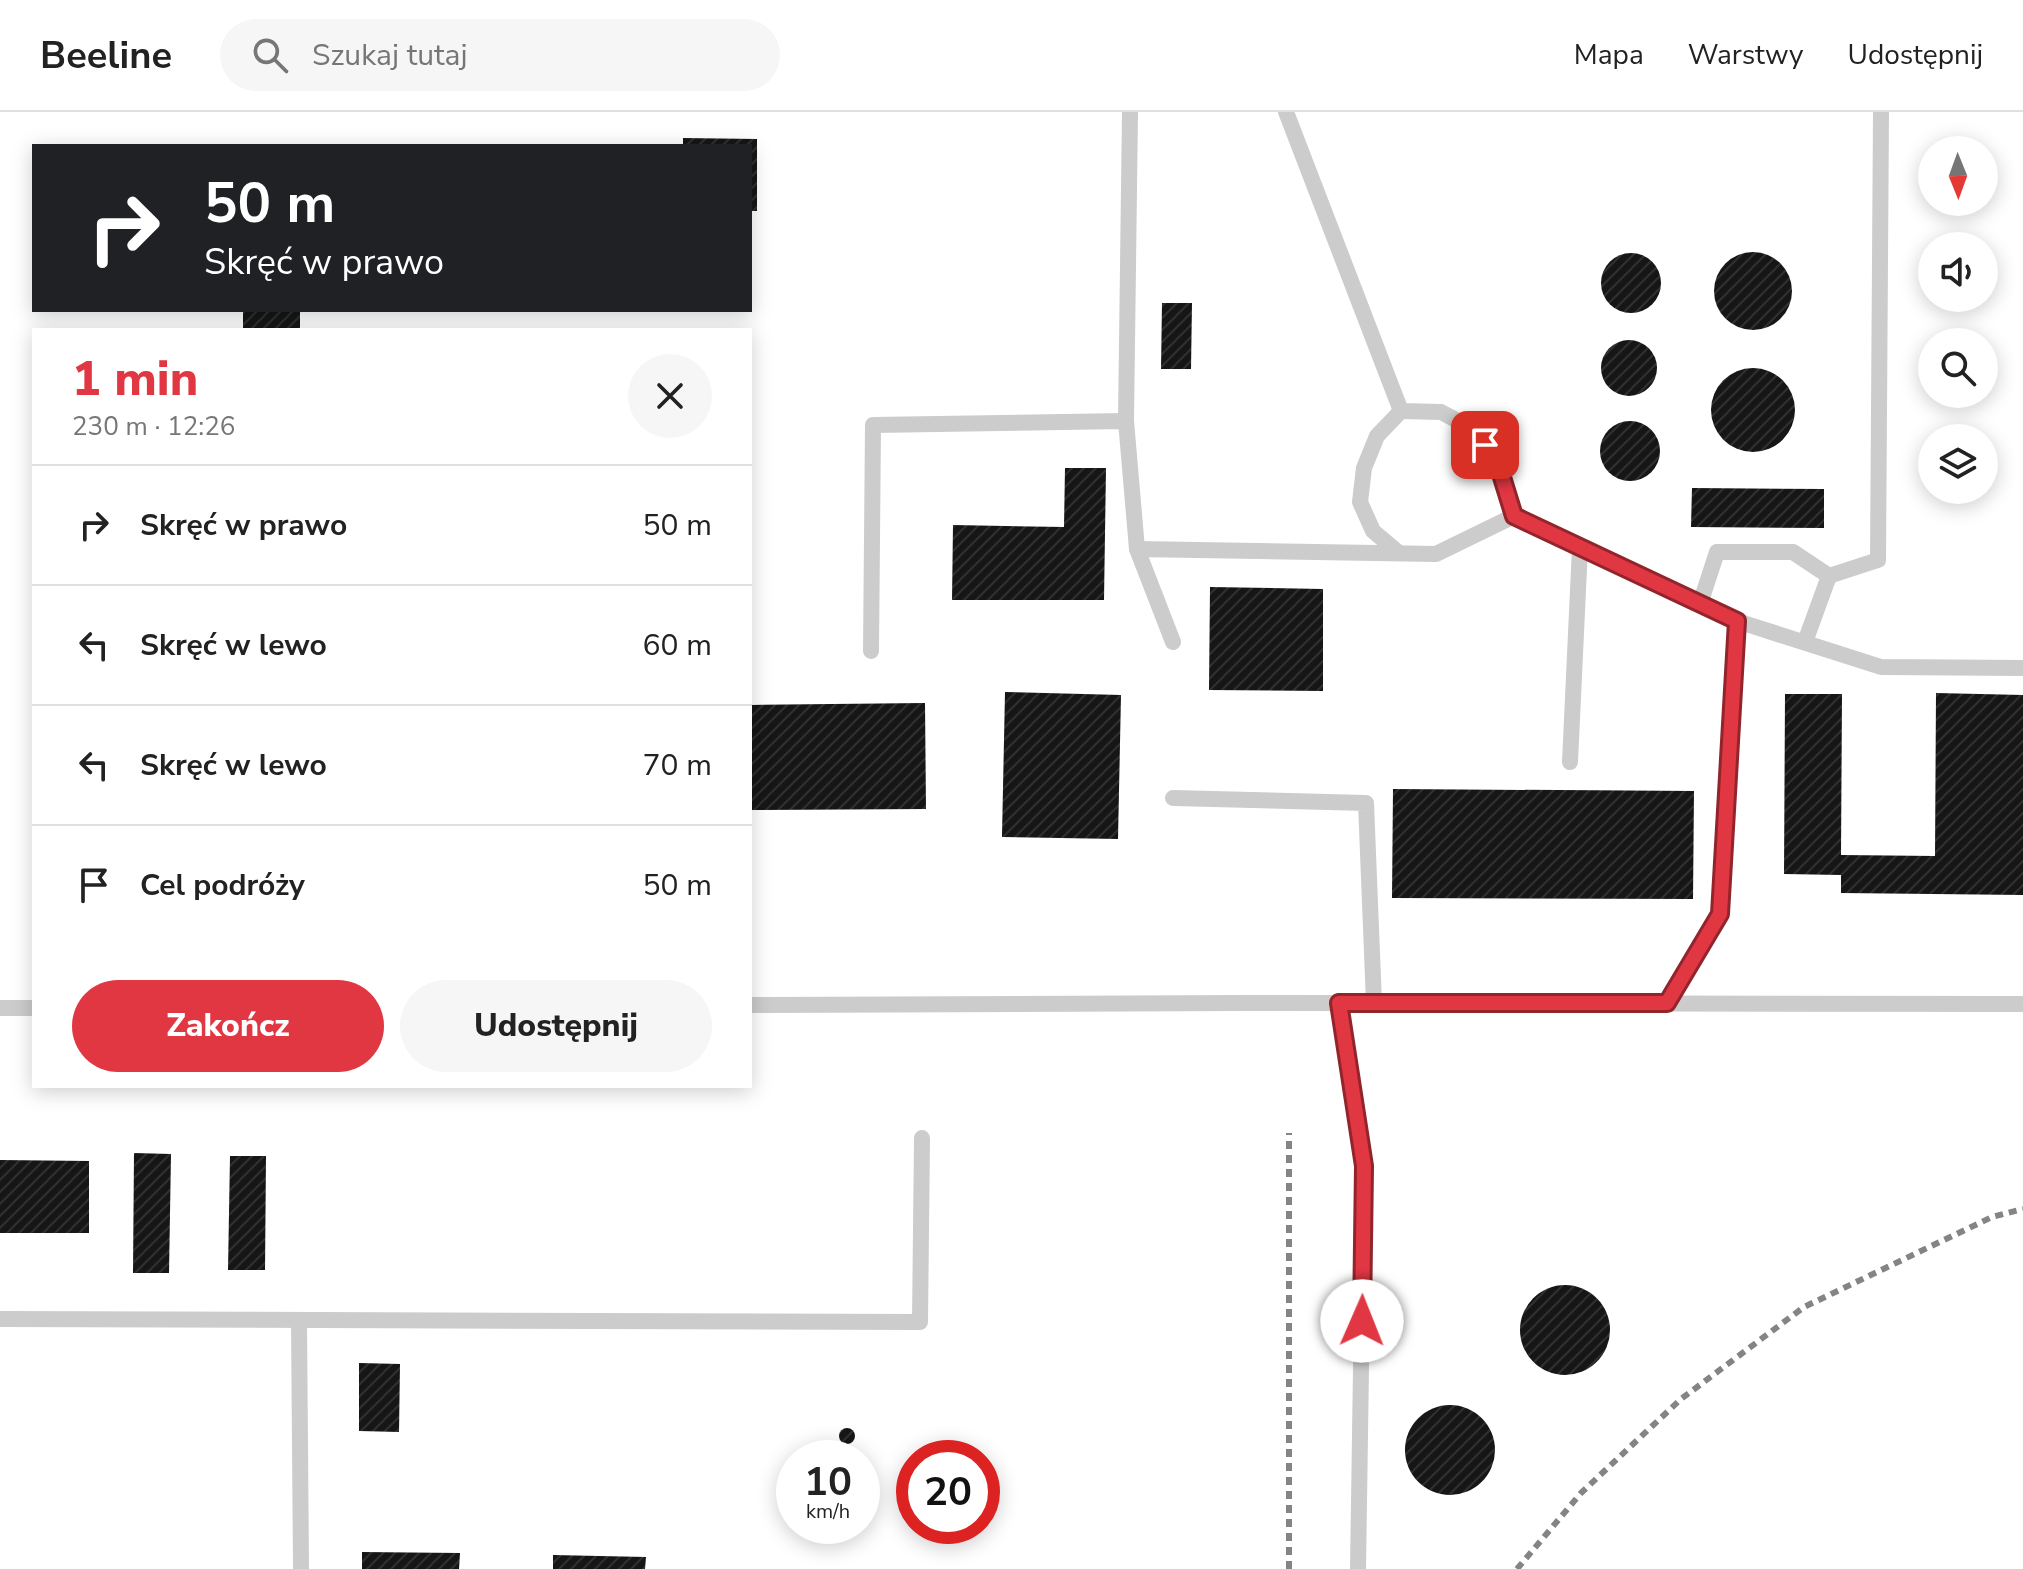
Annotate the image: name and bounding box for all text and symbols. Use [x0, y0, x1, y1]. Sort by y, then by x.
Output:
search box [220, 19, 780, 91]
text: Beeline [40, 30, 172, 81]
icon: search [248, 33, 292, 77]
text: Szukaj tutaj [312, 35, 468, 76]
text: Mapa [1574, 36, 1644, 74]
text: Warstwy [1688, 36, 1804, 74]
text: Udostępnij [1848, 36, 1983, 74]
north arrow [1918, 136, 1998, 216]
map controls [1918, 136, 1998, 504]
text: 50 m [204, 165, 335, 242]
icon: right [72, 176, 176, 280]
button: sound [1918, 232, 1998, 312]
text: Skręć w prawo [204, 238, 444, 287]
button: search [1918, 328, 1998, 408]
text: 1 min [72, 346, 198, 412]
button: close [628, 354, 712, 438]
text: 230 m · 12:26 [72, 409, 235, 444]
pin [1451, 411, 1519, 479]
icon: arrive [1463, 423, 1507, 467]
button: layers [1918, 424, 1998, 504]
icon: right [72, 503, 116, 547]
text: Skręć w prawo [140, 505, 347, 546]
text: 50 m [643, 505, 712, 546]
icon: left [72, 623, 116, 667]
text: Skręć w lewo [140, 625, 327, 666]
text: 60 m [643, 625, 712, 666]
icon: left [72, 743, 116, 787]
text: Skręć w lewo [140, 745, 327, 786]
text: 70 m [643, 745, 712, 786]
icon: arrive [72, 863, 116, 907]
text: Cel podróży [140, 865, 305, 906]
text: 50 m [643, 865, 712, 906]
button: Zakończ [72, 980, 384, 1072]
button: Udostępnij [400, 980, 712, 1072]
position arrow [1320, 1279, 1404, 1363]
speed limit sign: 20 [896, 1440, 1000, 1544]
text: 10 [804, 1455, 852, 1509]
text: km/h [806, 1498, 850, 1525]

